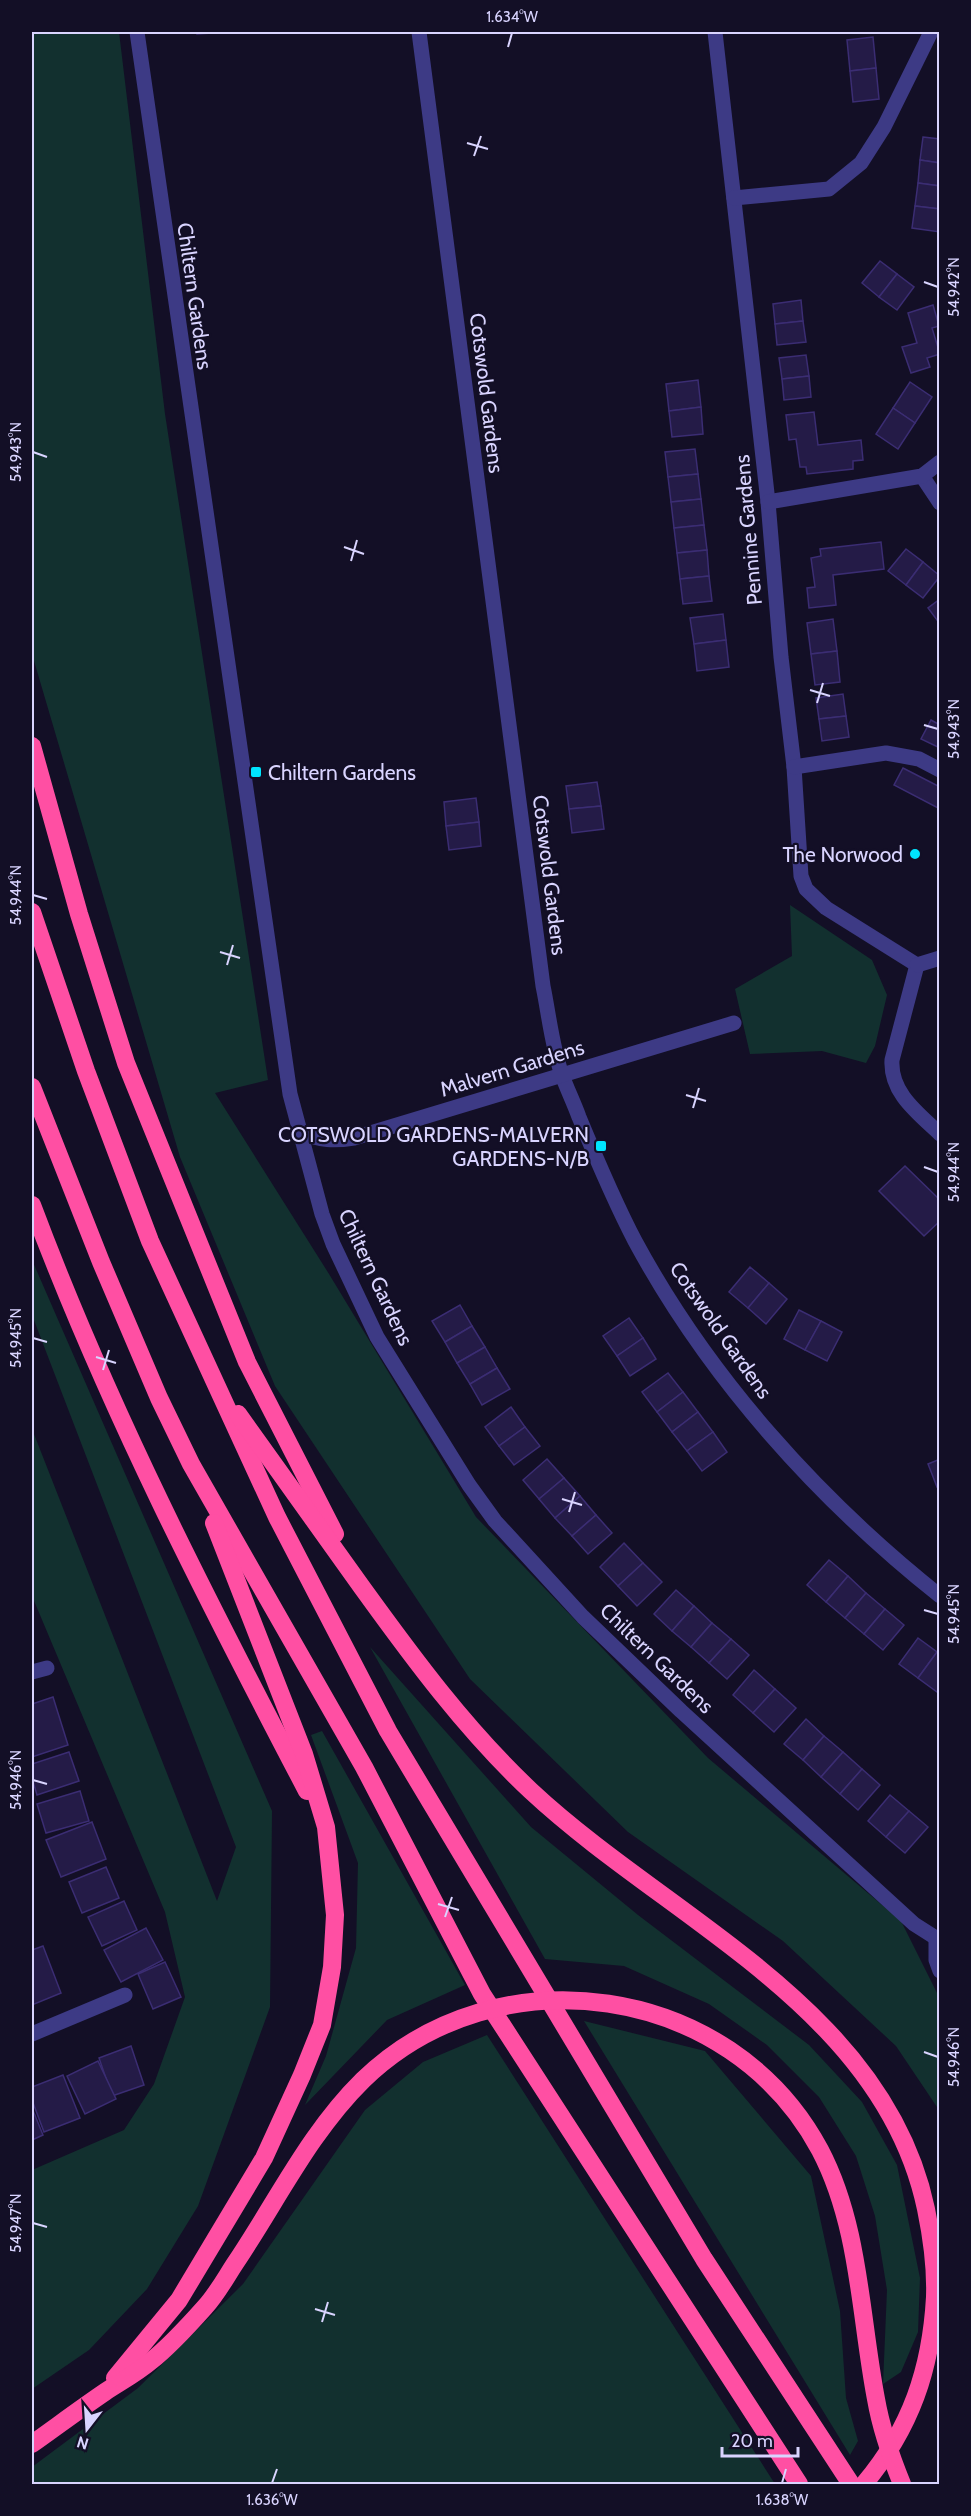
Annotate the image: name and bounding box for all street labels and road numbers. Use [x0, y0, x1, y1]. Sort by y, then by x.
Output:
street label: Chiltern Gardens [172, 221, 218, 371]
street label: Cotswold Gardens [465, 312, 509, 475]
street label: Pennine Gardens [729, 453, 767, 606]
street label: Cotswold Gardens [528, 794, 572, 957]
street label: Malvern Gardens [437, 1034, 587, 1102]
street label: Chiltern Gardens [333, 1205, 419, 1350]
street label: Cotswold Gardens [665, 1257, 778, 1403]
street label: Chiltern Gardens [595, 1598, 719, 1719]

